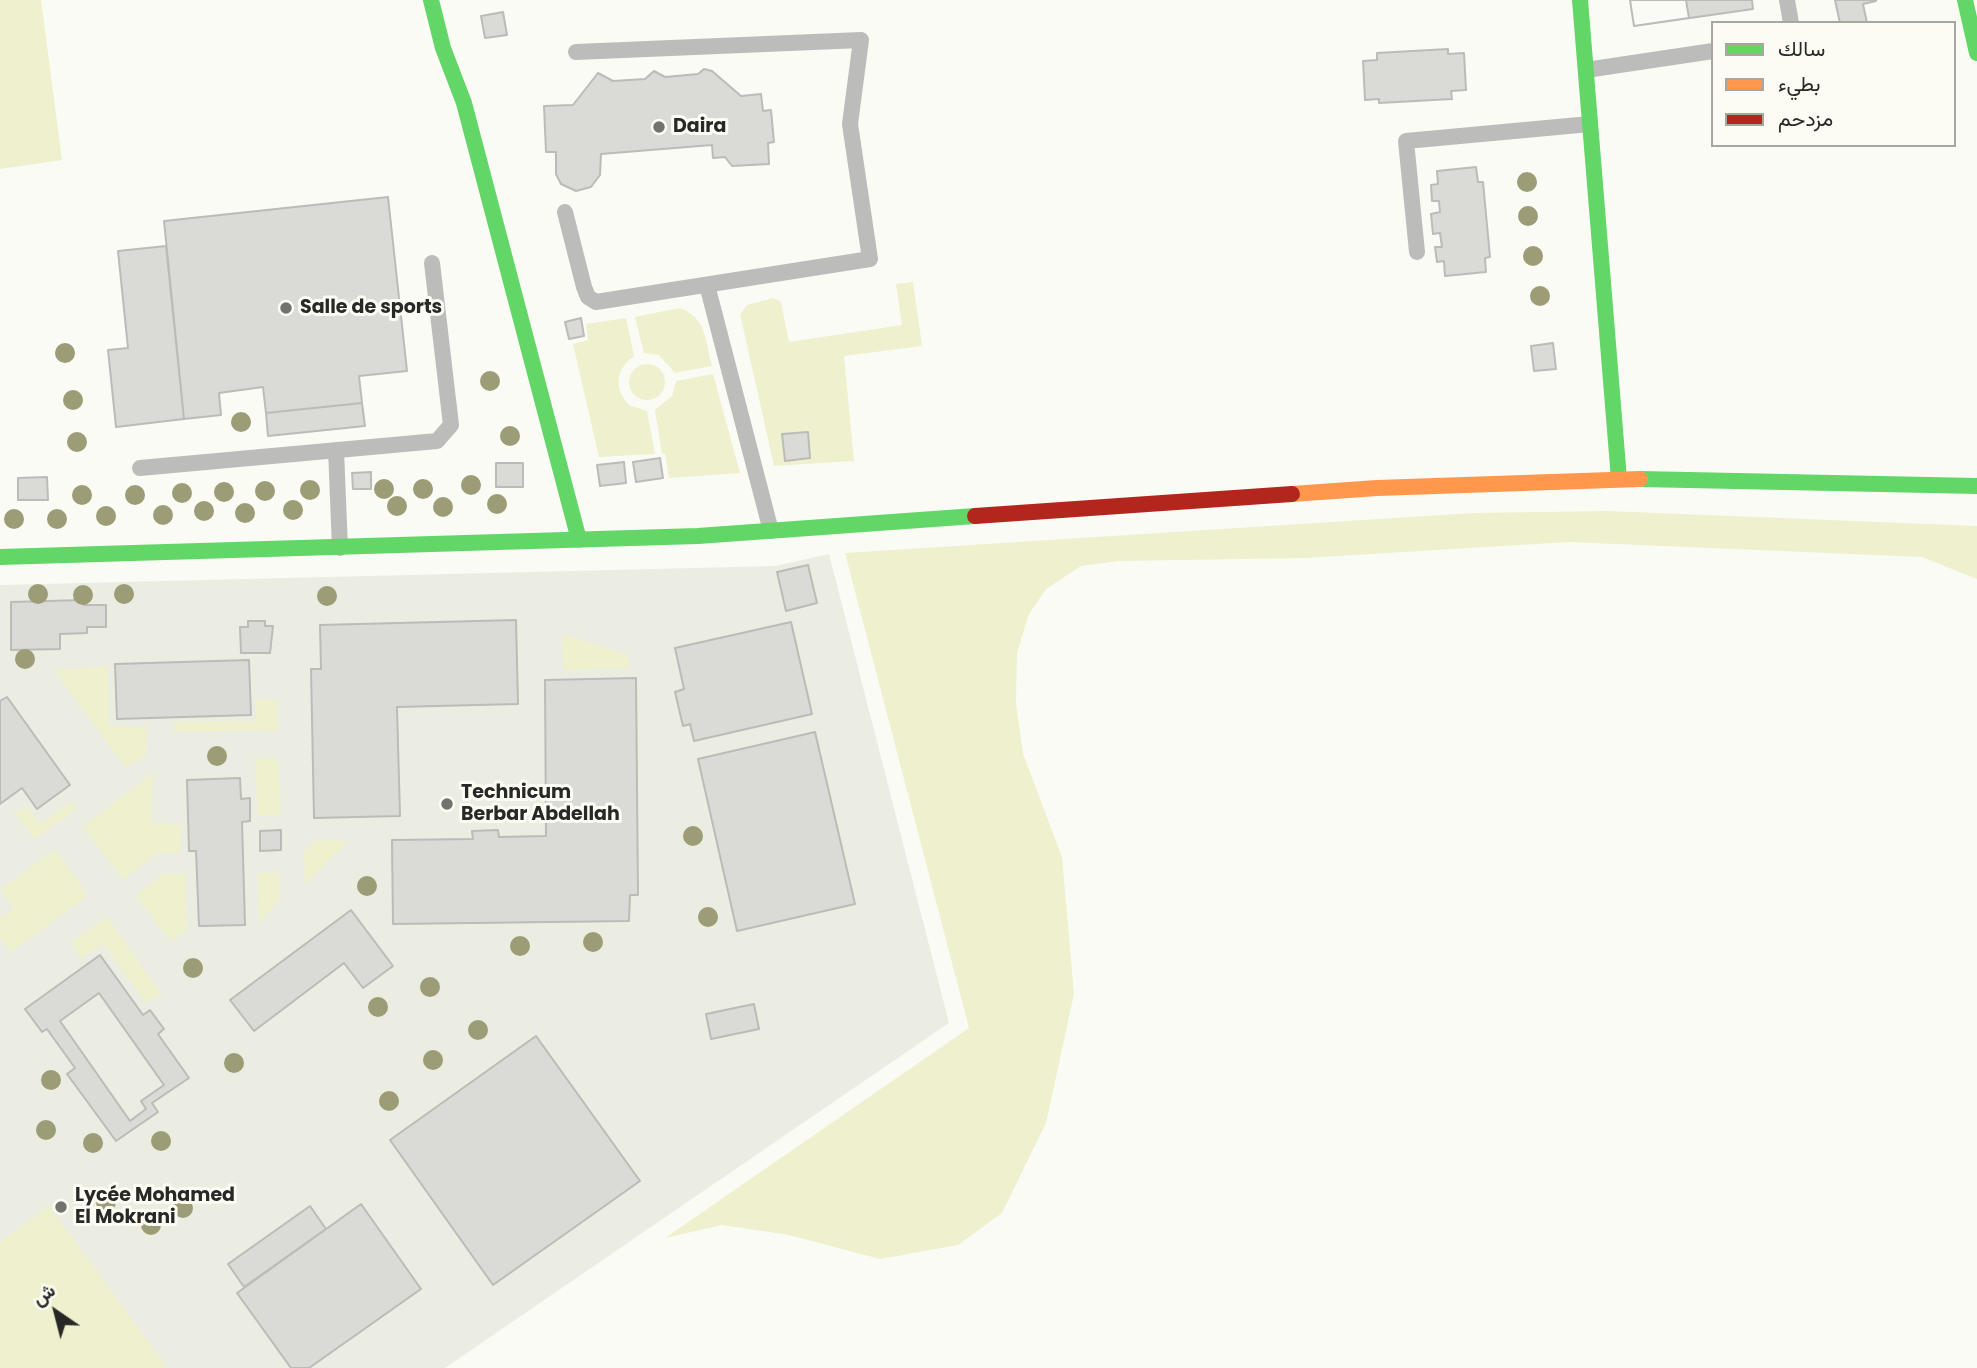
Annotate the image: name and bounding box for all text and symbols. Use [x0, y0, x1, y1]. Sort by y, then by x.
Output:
legend [1711, 21, 1956, 147]
text: سالك [1778, 34, 1825, 63]
text: بطيء [1778, 69, 1821, 98]
text: مزدحم [1778, 104, 1833, 133]
place label: Daira [673, 116, 726, 138]
marker: Daira [651, 119, 667, 135]
place label: Salle de sports [300, 297, 442, 319]
marker: Salle de sports [278, 300, 294, 316]
place label: Technicum Berbar Abdellah [461, 782, 620, 826]
marker: Technicum Berbar Abdellah [439, 796, 455, 812]
place label: Lycée Mohamed El Mokrani [75, 1185, 235, 1229]
marker: Lycée Mohamed El Mokrani [53, 1199, 69, 1215]
north arrow [21, 1277, 91, 1347]
text: ش [27, 1277, 61, 1312]

